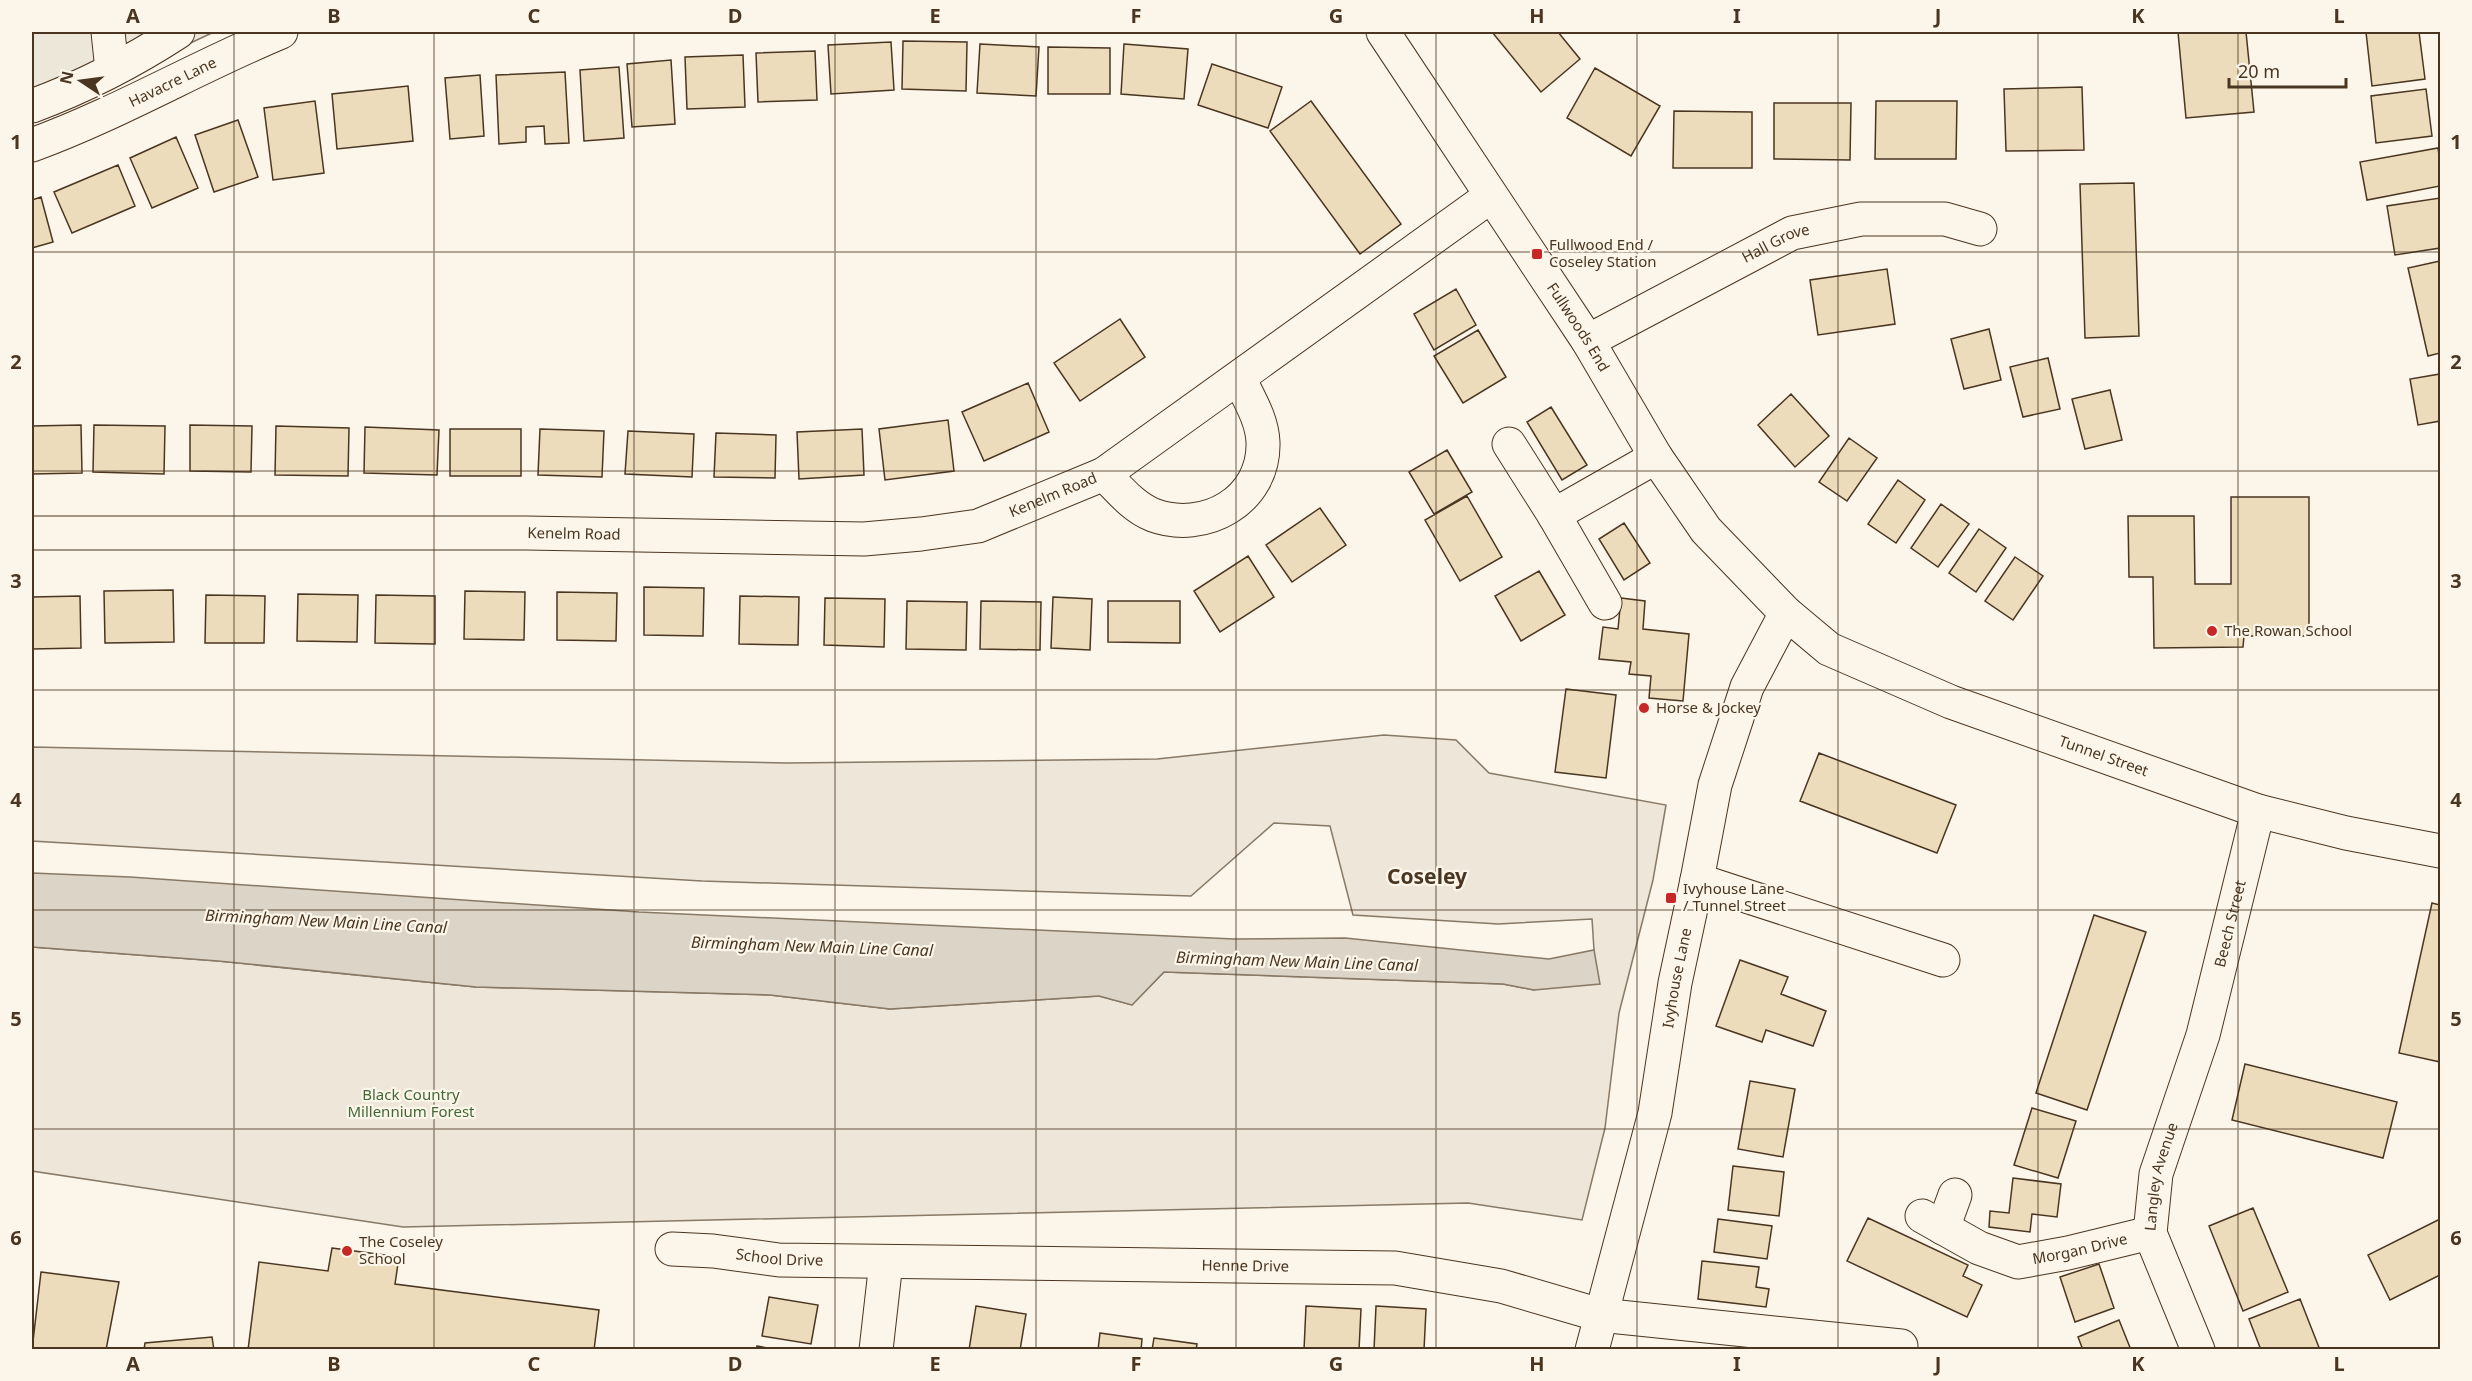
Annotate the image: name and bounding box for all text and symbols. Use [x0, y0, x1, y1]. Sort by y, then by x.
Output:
text: A [126, 2, 140, 29]
text: B [327, 2, 341, 29]
text: C [528, 2, 541, 29]
text: D [728, 2, 742, 29]
text: E [929, 2, 941, 29]
text: F [1131, 2, 1141, 29]
text: G [1329, 2, 1343, 29]
text: H [1529, 2, 1545, 29]
text: I [1733, 2, 1741, 29]
text: J [1933, 2, 1941, 29]
text: K [2131, 2, 2145, 29]
text: L [2333, 2, 2345, 29]
north arrow [51, 51, 111, 111]
scale bar [2229, 51, 2346, 89]
street label: Havacre Lane [125, 52, 219, 111]
text: 20 m [2238, 59, 2280, 83]
text: N [54, 69, 79, 86]
text: 1 [10, 128, 22, 155]
text: 1 [2450, 128, 2462, 155]
street label: Hall Grove [1738, 219, 1811, 267]
place label: Fullwood End / Coseley Station [1549, 234, 1656, 271]
marker: Fullwood End / Coseley Station [1530, 247, 1544, 261]
street label: Fullwoods End [1543, 278, 1615, 375]
text: 2 [10, 348, 22, 375]
text: 2 [2450, 348, 2462, 375]
street label: Kenelm Road [1006, 467, 1100, 521]
street label: Kenelm Road [527, 522, 621, 544]
text: 3 [10, 567, 22, 594]
text: 3 [2450, 567, 2462, 594]
place label: The Rowan School [2224, 620, 2352, 640]
marker: The Rowan School [2205, 624, 2219, 638]
place label: Horse & Jockey [1656, 697, 1761, 717]
marker: Horse & Jockey [1637, 701, 1651, 715]
street label: Tunnel Street [2056, 730, 2152, 780]
text: 4 [10, 786, 22, 813]
text: 4 [2450, 786, 2462, 813]
district label: Coseley [1387, 862, 1467, 890]
street label: Beech Street [2209, 877, 2250, 969]
place label: Ivyhouse Lane / Tunnel Street [1683, 878, 1787, 915]
marker: Ivyhouse Lane / Tunnel Street [1664, 891, 1678, 905]
water label: Birmingham New Main Line Canal [204, 904, 448, 938]
street label: Ivyhouse Lane [1657, 926, 1696, 1029]
water label: Birmingham New Main Line Canal [691, 931, 934, 961]
water label: Birmingham New Main Line Canal [1176, 946, 1419, 976]
text: 5 [10, 1005, 22, 1032]
text: 5 [2450, 1005, 2462, 1032]
park label: Black Country Millennium Forest [347, 1084, 475, 1121]
street label: Langley Avenue [2139, 1120, 2182, 1232]
text: 6 [10, 1224, 22, 1251]
text: 6 [2450, 1224, 2462, 1251]
street label: Morgan Drive [2031, 1228, 2129, 1268]
place label: The Coseley School [359, 1231, 443, 1268]
street label: School Drive [735, 1243, 823, 1270]
marker: The Coseley School [340, 1244, 354, 1258]
street label: Henne Drive [1201, 1254, 1289, 1276]
text: A [126, 1350, 140, 1377]
text: B [327, 1350, 341, 1377]
text: C [528, 1350, 541, 1377]
text: D [728, 1350, 742, 1377]
text: E [929, 1350, 941, 1377]
text: F [1131, 1350, 1141, 1377]
text: G [1329, 1350, 1343, 1377]
text: H [1529, 1350, 1545, 1377]
text: I [1733, 1350, 1741, 1377]
text: J [1933, 1350, 1941, 1377]
text: K [2131, 1350, 2145, 1377]
text: L [2333, 1350, 2345, 1377]

